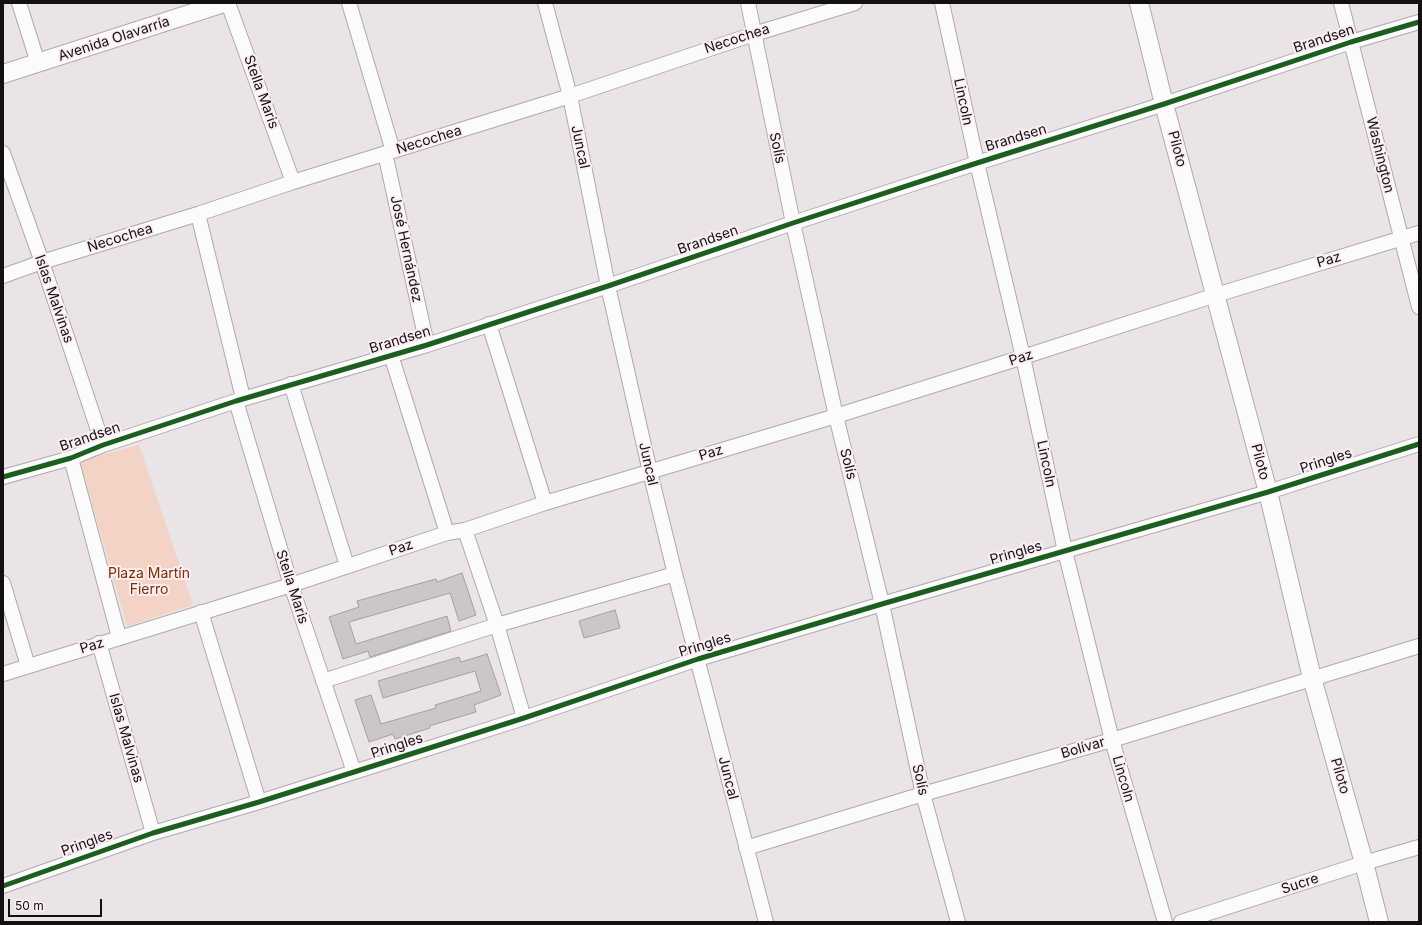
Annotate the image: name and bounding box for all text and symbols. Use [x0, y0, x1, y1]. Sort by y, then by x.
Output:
street label: Avenida Olavarría [56, 13, 172, 65]
street label: Necochea [702, 21, 772, 57]
street label: Brandsen [1291, 21, 1357, 57]
street label: Stella Maris [240, 53, 282, 131]
street label: Lincoln [950, 77, 976, 127]
street label: Washington [1362, 115, 1398, 195]
street label: Brandsen [983, 121, 1049, 155]
street label: Necochea [394, 122, 464, 158]
street label: Juncal [567, 124, 593, 170]
street label: Piloto [1164, 129, 1190, 169]
street label: Solís [766, 131, 788, 165]
street label: José Hernández [386, 194, 426, 304]
street label: Necochea [85, 220, 155, 256]
street label: Brandsen [676, 222, 740, 258]
street label: Paz [1315, 248, 1343, 272]
street label: Islas Malvinas [31, 253, 77, 345]
street label: Brandsen [367, 323, 433, 357]
street label: Paz [1007, 346, 1035, 370]
street label: Brandsen [58, 419, 122, 455]
street label: Lincoln [1033, 439, 1059, 489]
street label: Juncal [635, 441, 661, 487]
street label: Paz [697, 441, 725, 465]
street label: Piloto [1247, 442, 1273, 482]
street label: Pringles [1298, 445, 1354, 477]
street label: Solís [836, 447, 860, 481]
street label: Paz [387, 536, 415, 560]
street label: Pringles [988, 538, 1044, 568]
street label: Stella Maris [272, 548, 312, 626]
park label: Plaza Martín Fierro [108, 566, 190, 598]
street label: Pringles [677, 629, 733, 661]
street label: Paz [78, 634, 106, 658]
street label: Islas Malvinas [105, 691, 147, 785]
street label: Pringles [369, 730, 425, 762]
street label: Bolívar [1059, 734, 1107, 762]
street label: Lincoln [1108, 754, 1138, 804]
street label: Juncal [715, 755, 741, 801]
street label: Piloto [1327, 756, 1353, 796]
street label: Solís [908, 763, 932, 797]
street label: Pringles [59, 826, 115, 860]
street label: Sucre [1279, 870, 1321, 898]
scale bar [10, 891, 104, 917]
text: 50 m [15, 898, 44, 913]

